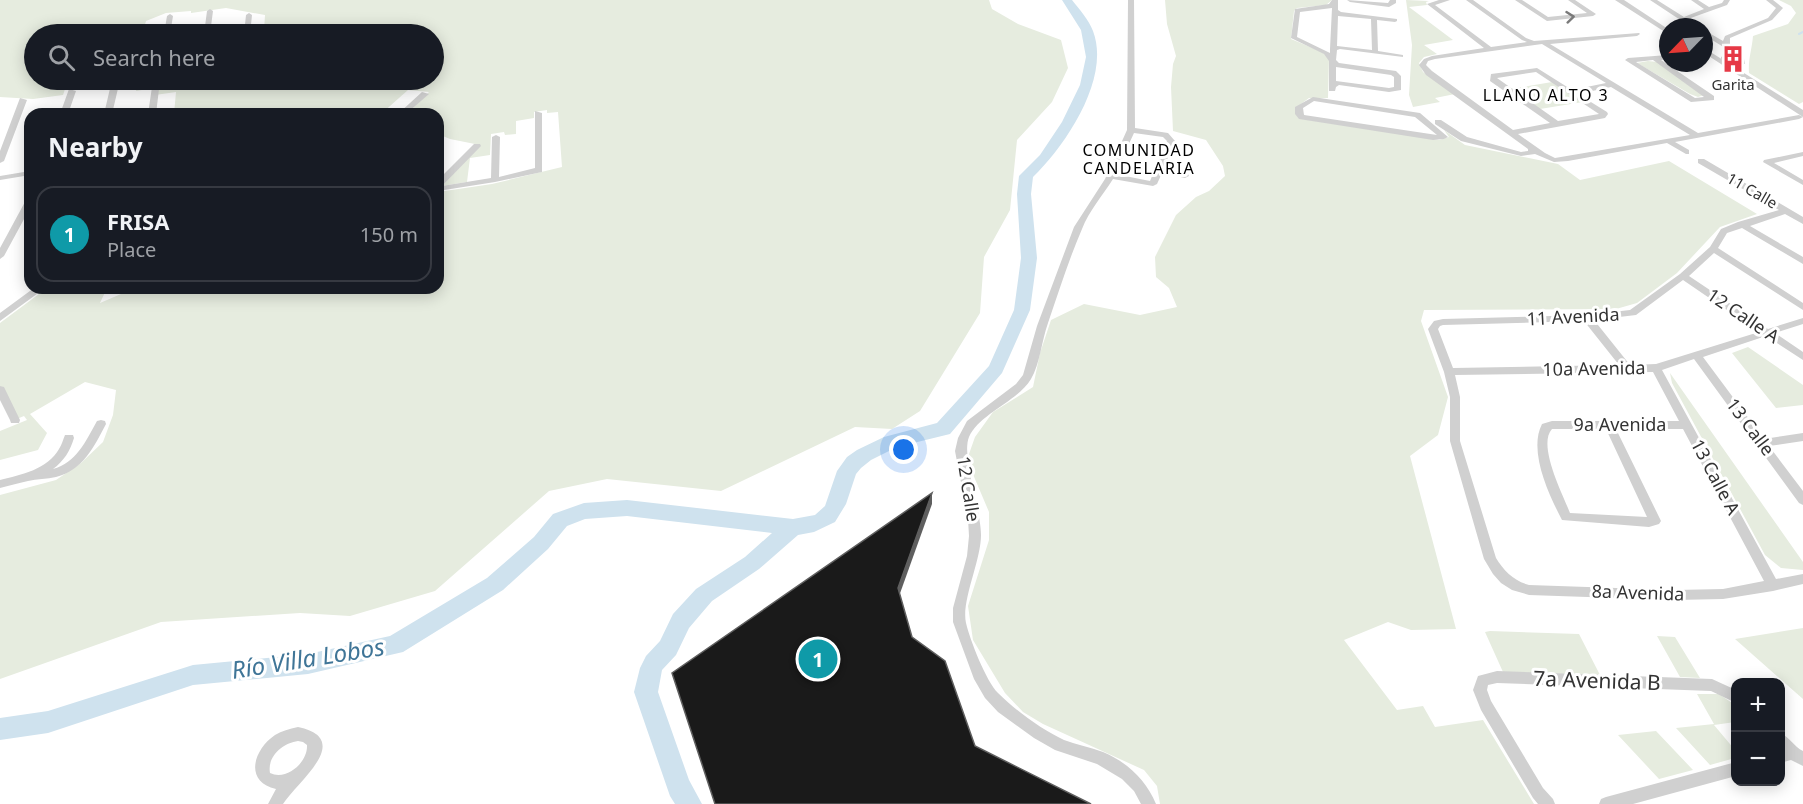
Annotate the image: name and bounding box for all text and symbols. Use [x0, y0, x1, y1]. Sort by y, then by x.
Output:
one-way arrow [1566, 11, 1575, 24]
north arrow [1659, 18, 1713, 72]
search box [24, 24, 444, 90]
icon: search [45, 41, 78, 74]
text: Search here [93, 42, 215, 72]
building icon: Garita [1718, 44, 1748, 74]
place label: Garita [1711, 74, 1755, 94]
district label: LLANO ALTO 3 [1483, 84, 1609, 106]
text: Nearby [48, 129, 143, 165]
district label: COMUNIDAD CANDELARIA [1083, 139, 1195, 179]
street label: 11 Calle [1724, 168, 1781, 213]
text: FRISA [107, 206, 169, 236]
text: 1 [64, 221, 75, 248]
text: 150 m [360, 221, 418, 248]
text: Place [107, 236, 156, 263]
street label: 12 Calle A [1703, 282, 1785, 348]
street label: 11 Avenida [1526, 302, 1620, 330]
street label: 10a Avenida [1542, 355, 1646, 381]
street label: 13 Calle [1721, 393, 1780, 460]
street label: 9a Avenida [1574, 412, 1666, 436]
your location [889, 435, 918, 464]
street label: 13 Calle A [1686, 435, 1746, 519]
street label: 12 Calle [952, 454, 986, 523]
street label: 8a Avenida [1591, 578, 1685, 606]
water label: Río Villa Lobos [229, 629, 386, 686]
pin: 1 [798, 636, 838, 682]
street label: 7a Avenida B [1533, 664, 1661, 696]
map controls [1731, 678, 1785, 786]
button: + [1731, 678, 1785, 732]
button: − [1731, 732, 1785, 786]

